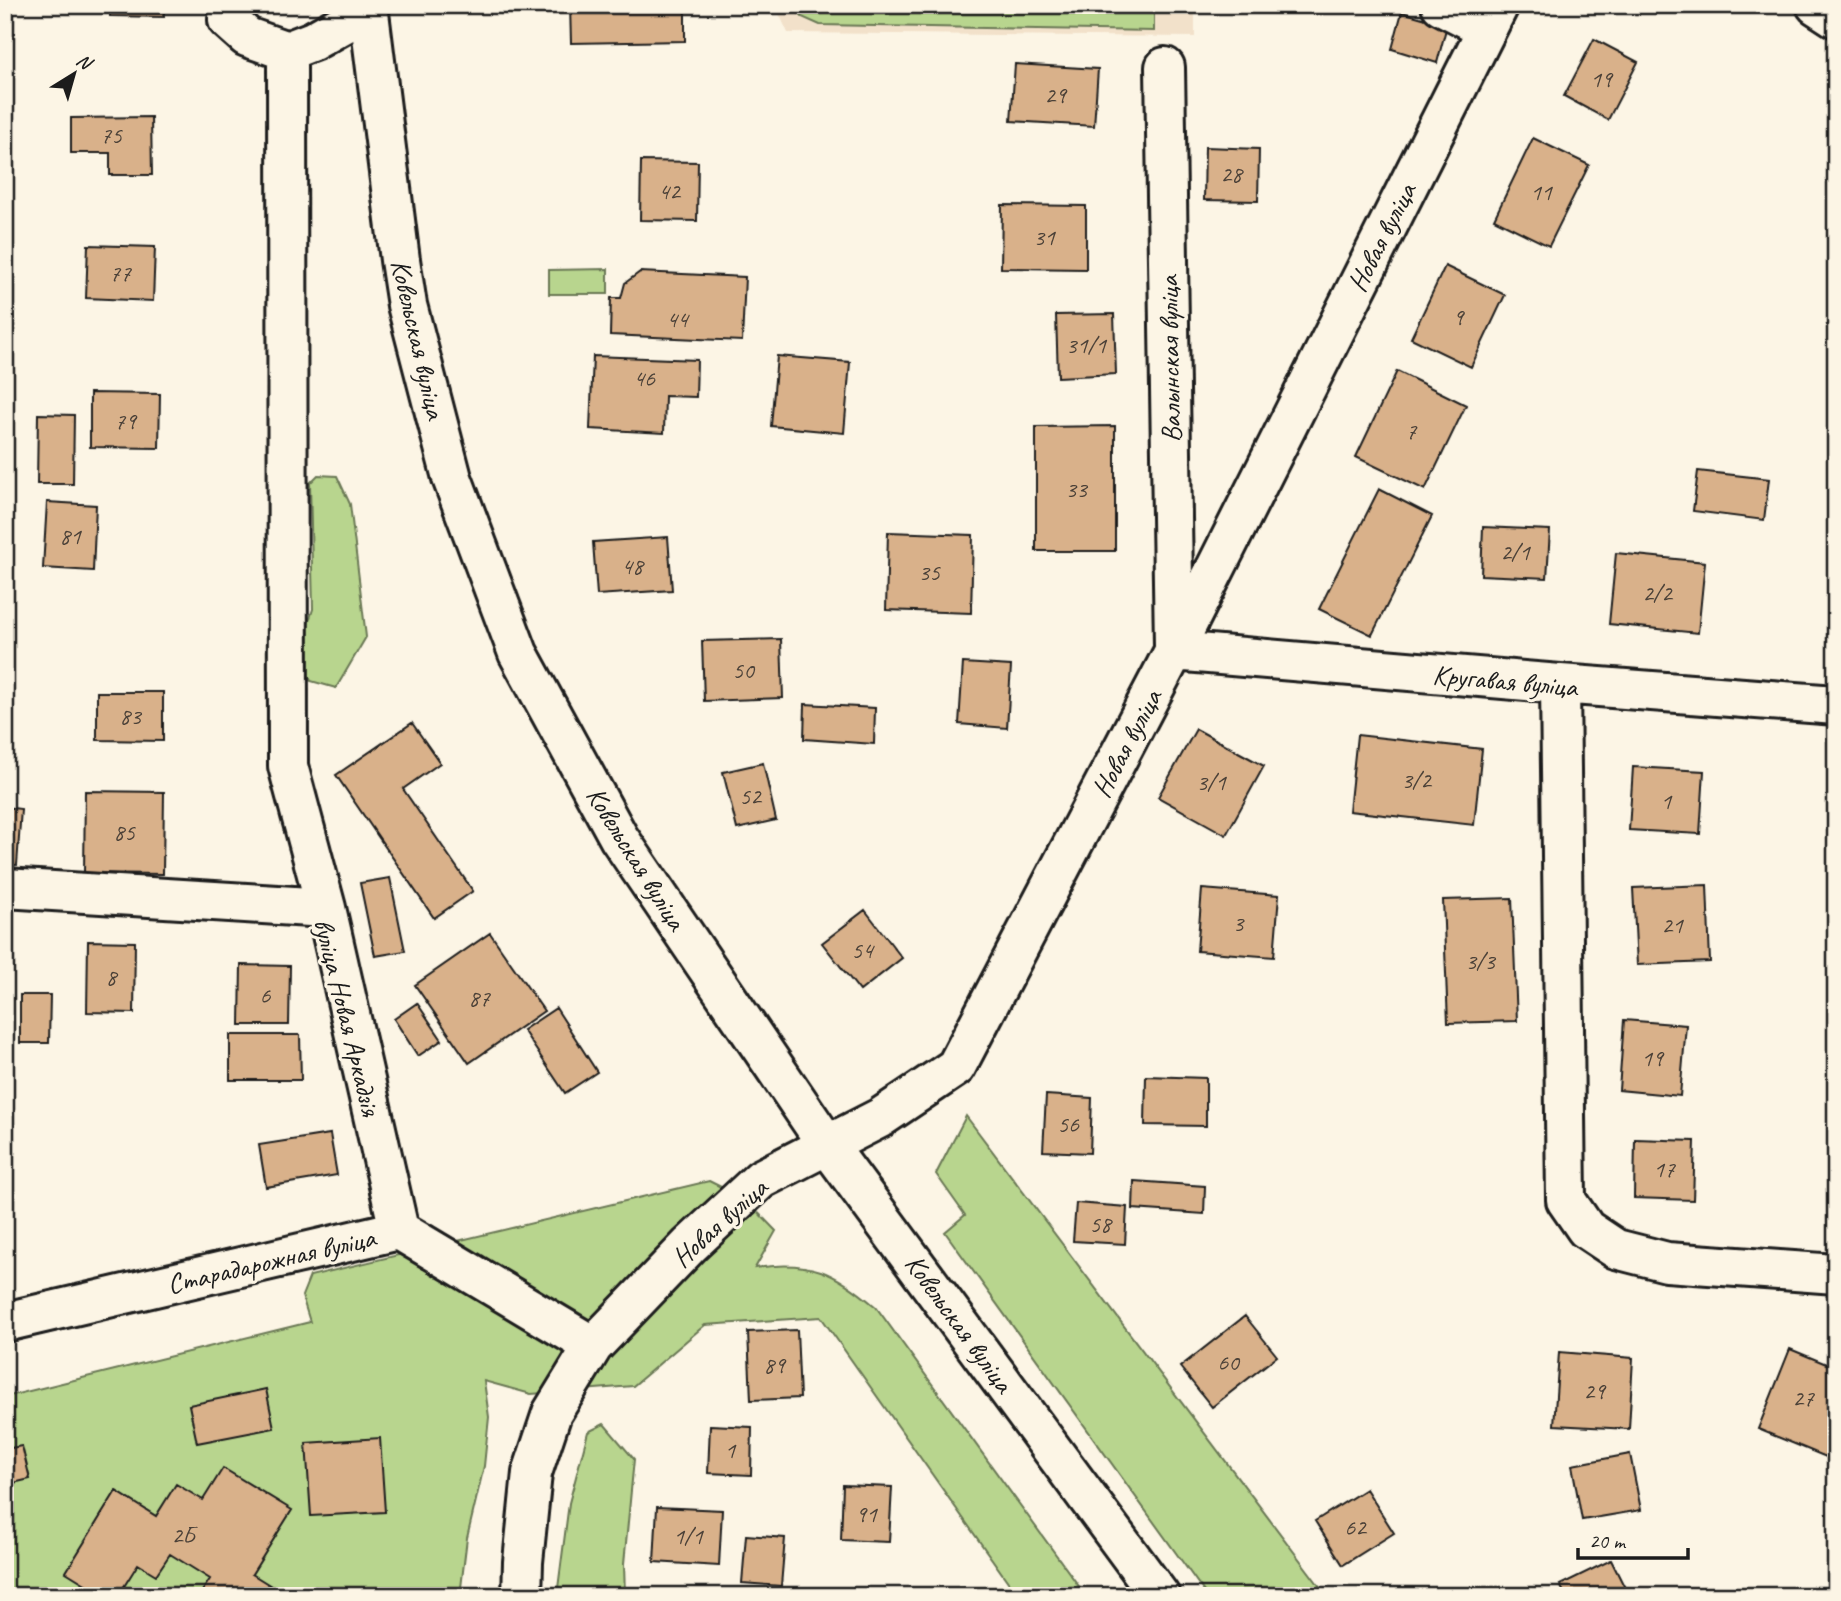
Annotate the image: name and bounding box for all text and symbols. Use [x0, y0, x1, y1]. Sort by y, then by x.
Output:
north arrow [38, 38, 108, 108]
text: N [72, 48, 98, 76]
house number: 19 [1590, 64, 1614, 94]
house number: 29 [1044, 80, 1068, 110]
house number: 75 [100, 120, 123, 150]
house number: 28 [1220, 159, 1244, 189]
house number: 42 [658, 176, 682, 206]
street label: Новая вуліца [1339, 176, 1424, 297]
house number: 11 [1530, 177, 1553, 207]
house number: 31 [1033, 222, 1056, 252]
street label: Ковельская вуліца [383, 256, 454, 424]
house number: 77 [109, 258, 132, 288]
street label: Валынская вуліца [1151, 274, 1188, 443]
house number: 9 [1453, 302, 1466, 332]
house number: 44 [666, 304, 690, 334]
house number: 31/1 [1066, 330, 1107, 360]
house number: 46 [633, 363, 656, 393]
house number: 79 [114, 406, 138, 436]
house number: 7 [1406, 416, 1418, 446]
house number: 33 [1065, 474, 1089, 504]
house number: 81 [59, 521, 82, 551]
house number: 2/1 [1500, 537, 1531, 567]
house number: 48 [621, 551, 645, 581]
house number: 35 [918, 557, 941, 587]
house number: 2/2 [1642, 578, 1674, 608]
house number: 50 [732, 655, 756, 685]
street label: Кругавая вуліца [1431, 657, 1580, 704]
street label: Новая вуліца [1083, 682, 1170, 803]
house number: 83 [119, 701, 143, 731]
house number: 3/2 [1401, 765, 1433, 795]
house number: 3/1 [1196, 767, 1227, 797]
street label: Ковельская вуліца [579, 780, 695, 938]
house number: 52 [739, 781, 763, 811]
house number: 1 [1661, 786, 1673, 816]
house number: 85 [113, 817, 136, 847]
house number: 3 [1233, 908, 1246, 938]
house number: 21 [1661, 910, 1684, 940]
street label: вуліца Новая Аркадзія [306, 915, 389, 1120]
house number: 54 [851, 935, 875, 965]
house number: 3/3 [1465, 946, 1497, 976]
house number: 8 [106, 962, 119, 992]
house number: 6 [260, 980, 272, 1010]
house number: 87 [468, 983, 491, 1013]
house number: 19 [1641, 1043, 1665, 1073]
house number: 56 [1057, 1109, 1080, 1139]
house number: 17 [1653, 1154, 1676, 1184]
street label: Новая вуліца [664, 1169, 776, 1275]
house number: 58 [1089, 1209, 1113, 1239]
street label: Старадарожная вуліца [164, 1219, 380, 1301]
street label: Ковельская вуліца [898, 1247, 1023, 1401]
house number: 60 [1217, 1347, 1241, 1377]
house number: 89 [763, 1350, 787, 1380]
house number: 29 [1583, 1376, 1607, 1406]
house number: 27 [1792, 1383, 1815, 1413]
house number: 1 [725, 1435, 737, 1465]
house number: 91 [855, 1499, 878, 1529]
house number: 62 [1344, 1512, 1368, 1542]
scale bar [1578, 1517, 1689, 1561]
house number: 2Б [171, 1520, 198, 1550]
house number: 1/1 [673, 1521, 704, 1551]
text: 20 m [1589, 1528, 1627, 1554]

